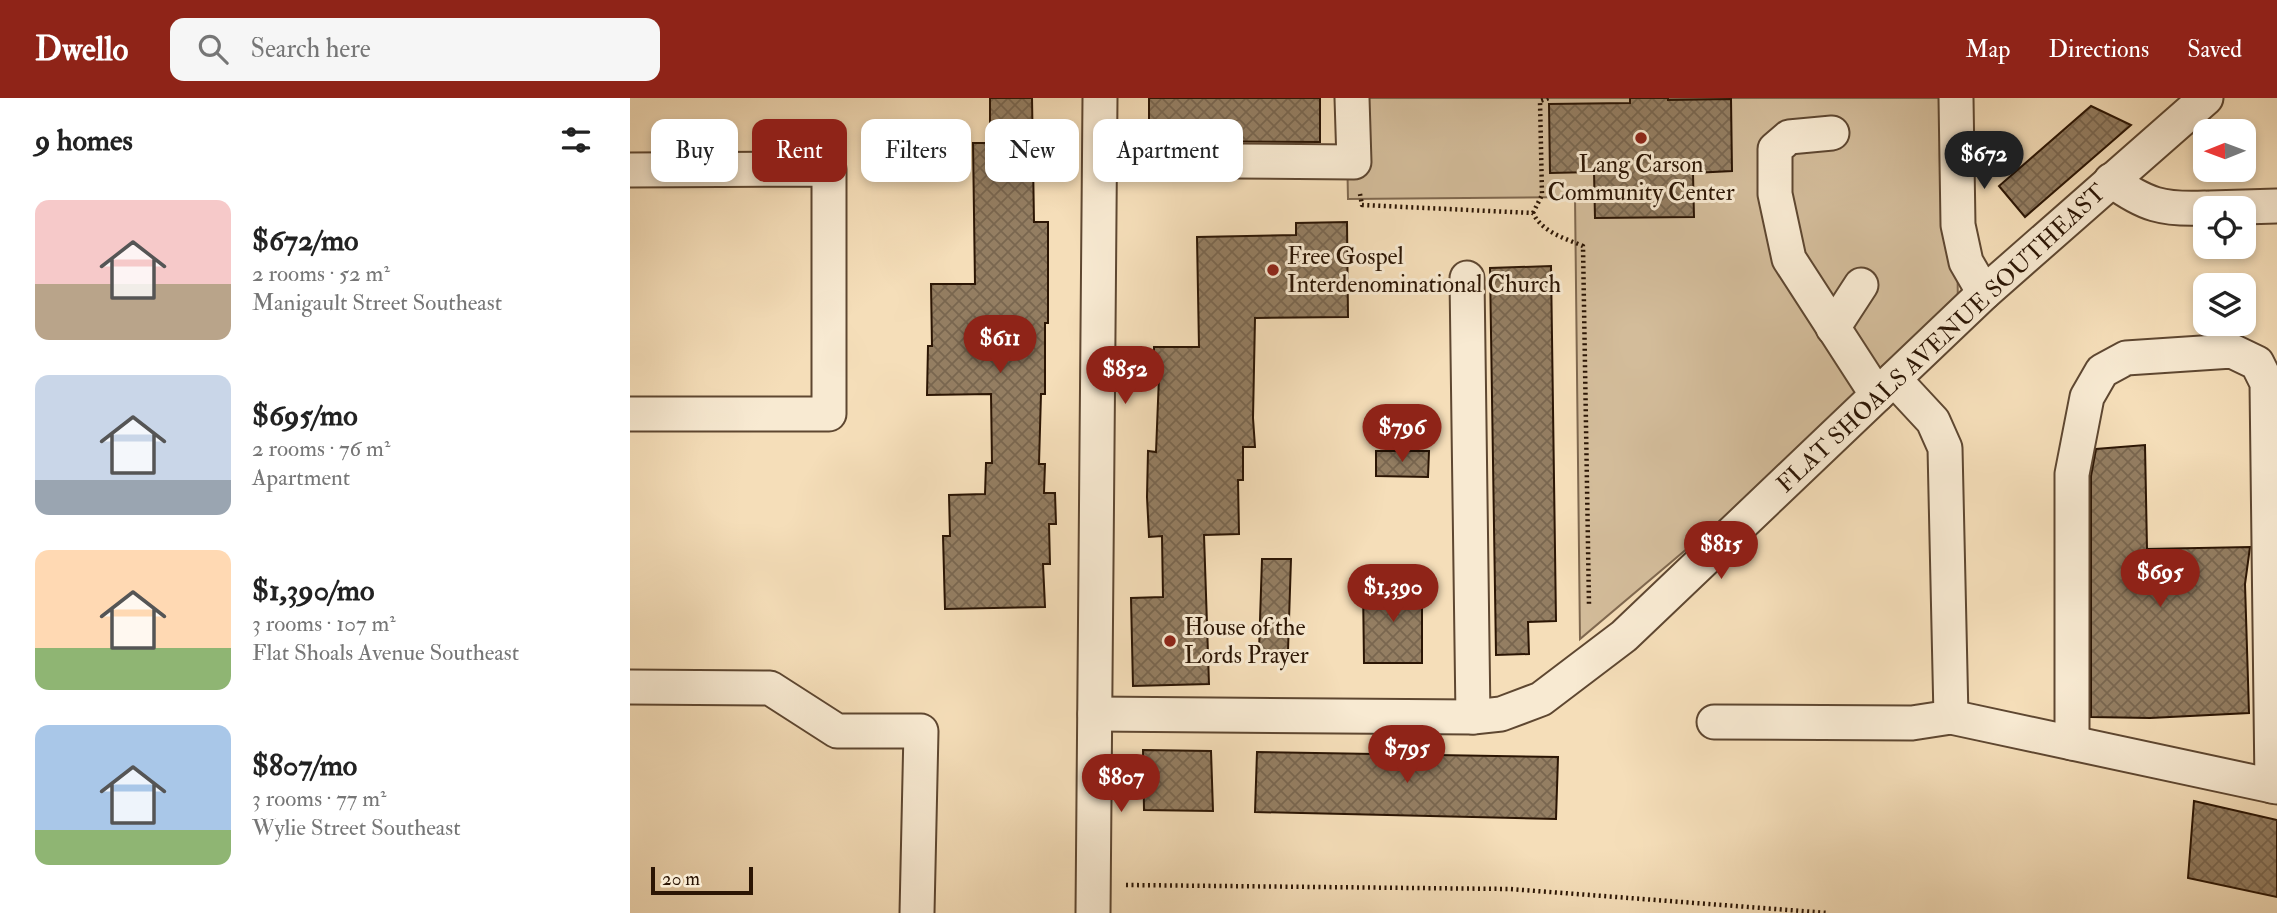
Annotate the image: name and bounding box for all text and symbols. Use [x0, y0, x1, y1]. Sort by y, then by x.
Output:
search box [170, 18, 660, 81]
text: Dwello [35, 29, 128, 70]
icon: search [194, 30, 232, 68]
text: Search here [250, 33, 371, 65]
text: Map [1965, 34, 2010, 65]
text: Directions [2048, 34, 2149, 65]
text: Saved [2187, 34, 2242, 65]
chip: Buy [651, 119, 738, 182]
chip: Rent [752, 119, 847, 182]
chip: Filters [861, 119, 971, 182]
chip: New [985, 119, 1079, 182]
chip: Apartment [1093, 119, 1243, 182]
north arrow [2193, 119, 2256, 182]
map controls [2193, 119, 2256, 336]
icon: filters [557, 121, 595, 159]
text: 9 homes [35, 122, 133, 159]
marker: Lang Carson Community Center [1633, 130, 1649, 146]
pin: $672 [1943, 132, 2025, 191]
text: $672 [1961, 139, 2007, 168]
place label: Lang Carson Community Center [1547, 149, 1735, 208]
street label: FLAT SHOALS AVENUE SOUTHEAST [1770, 177, 2113, 500]
button: locate [2193, 196, 2256, 259]
text: $672/mo [252, 222, 358, 259]
icon: home [91, 228, 175, 312]
place label: Free Gospel Interdenominational Church [1287, 241, 1561, 300]
text: 2 rooms · 52 m² [252, 259, 390, 288]
marker: Free Gospel Interdenominational Church [1265, 262, 1281, 278]
button: layers [2193, 273, 2256, 336]
text: Manigault Street Southeast [252, 288, 502, 317]
pin: $611 [959, 316, 1041, 375]
text: $611 [980, 323, 1020, 352]
pin: $852 [1084, 346, 1166, 406]
text: $852 [1102, 354, 1148, 383]
text: $695/mo [252, 397, 358, 434]
icon: home [91, 403, 175, 487]
pin: $796 [1361, 404, 1443, 464]
text: $796 [1379, 412, 1425, 441]
text: 2 rooms · 76 m² [252, 434, 390, 463]
text: Apartment [252, 463, 350, 492]
pin: $815 [1680, 522, 1762, 581]
text: $815 [1700, 529, 1742, 558]
pin: $695 [2119, 550, 2201, 609]
text: $695 [2137, 557, 2183, 586]
pin: $1,390 [1336, 564, 1450, 624]
text: $1,390/mo [252, 572, 374, 609]
text: $1,390 [1363, 572, 1423, 601]
icon: home [91, 578, 175, 662]
text: 3 rooms · 107 m² [252, 609, 396, 638]
place label: House of the Lords Prayer [1184, 612, 1309, 671]
marker: House of the Lords Prayer [1162, 633, 1178, 649]
text: Flat Shoals Avenue Southeast [252, 638, 519, 667]
pin: $795 [1366, 726, 1448, 785]
text: $795 [1384, 733, 1430, 762]
text: $807/mo [252, 747, 357, 784]
icon: home [91, 753, 175, 837]
pin: $807 [1080, 754, 1162, 814]
text: $807 [1098, 762, 1144, 791]
text: 3 rooms · 77 m² [252, 784, 387, 813]
text: Wylie Street Southeast [252, 813, 461, 842]
scale bar [651, 864, 752, 896]
text: 20 m [662, 867, 700, 891]

